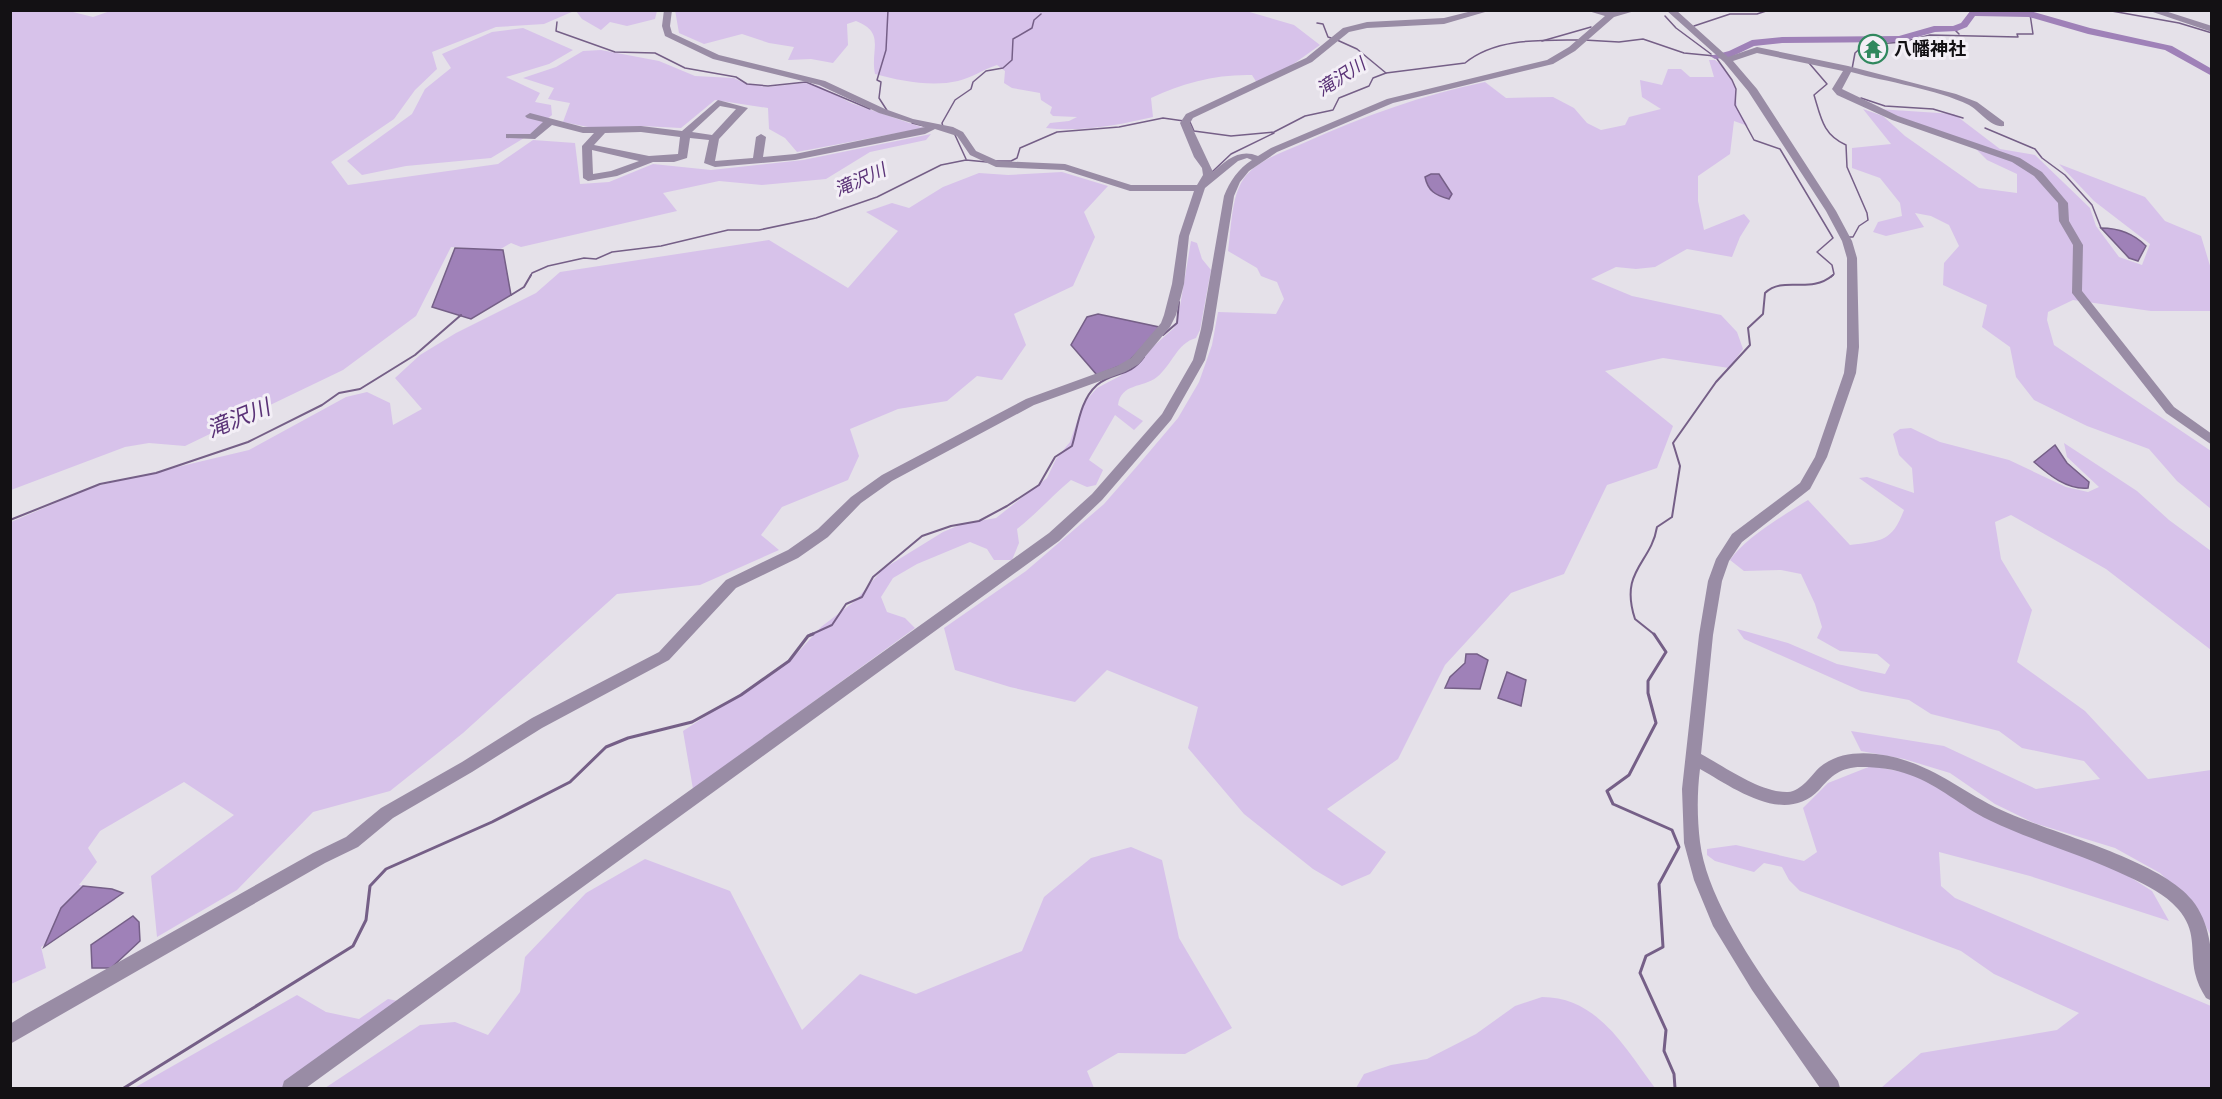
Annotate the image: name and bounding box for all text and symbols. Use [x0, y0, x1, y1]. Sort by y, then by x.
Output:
temple icon: 八幡神社 [1857, 33, 1889, 65]
place label: 八幡神社 [1894, 36, 1966, 62]
water label: 滝沢川 [1311, 50, 1372, 103]
water label: 滝沢川 [830, 156, 892, 203]
water label: 滝沢川 [201, 390, 276, 445]

